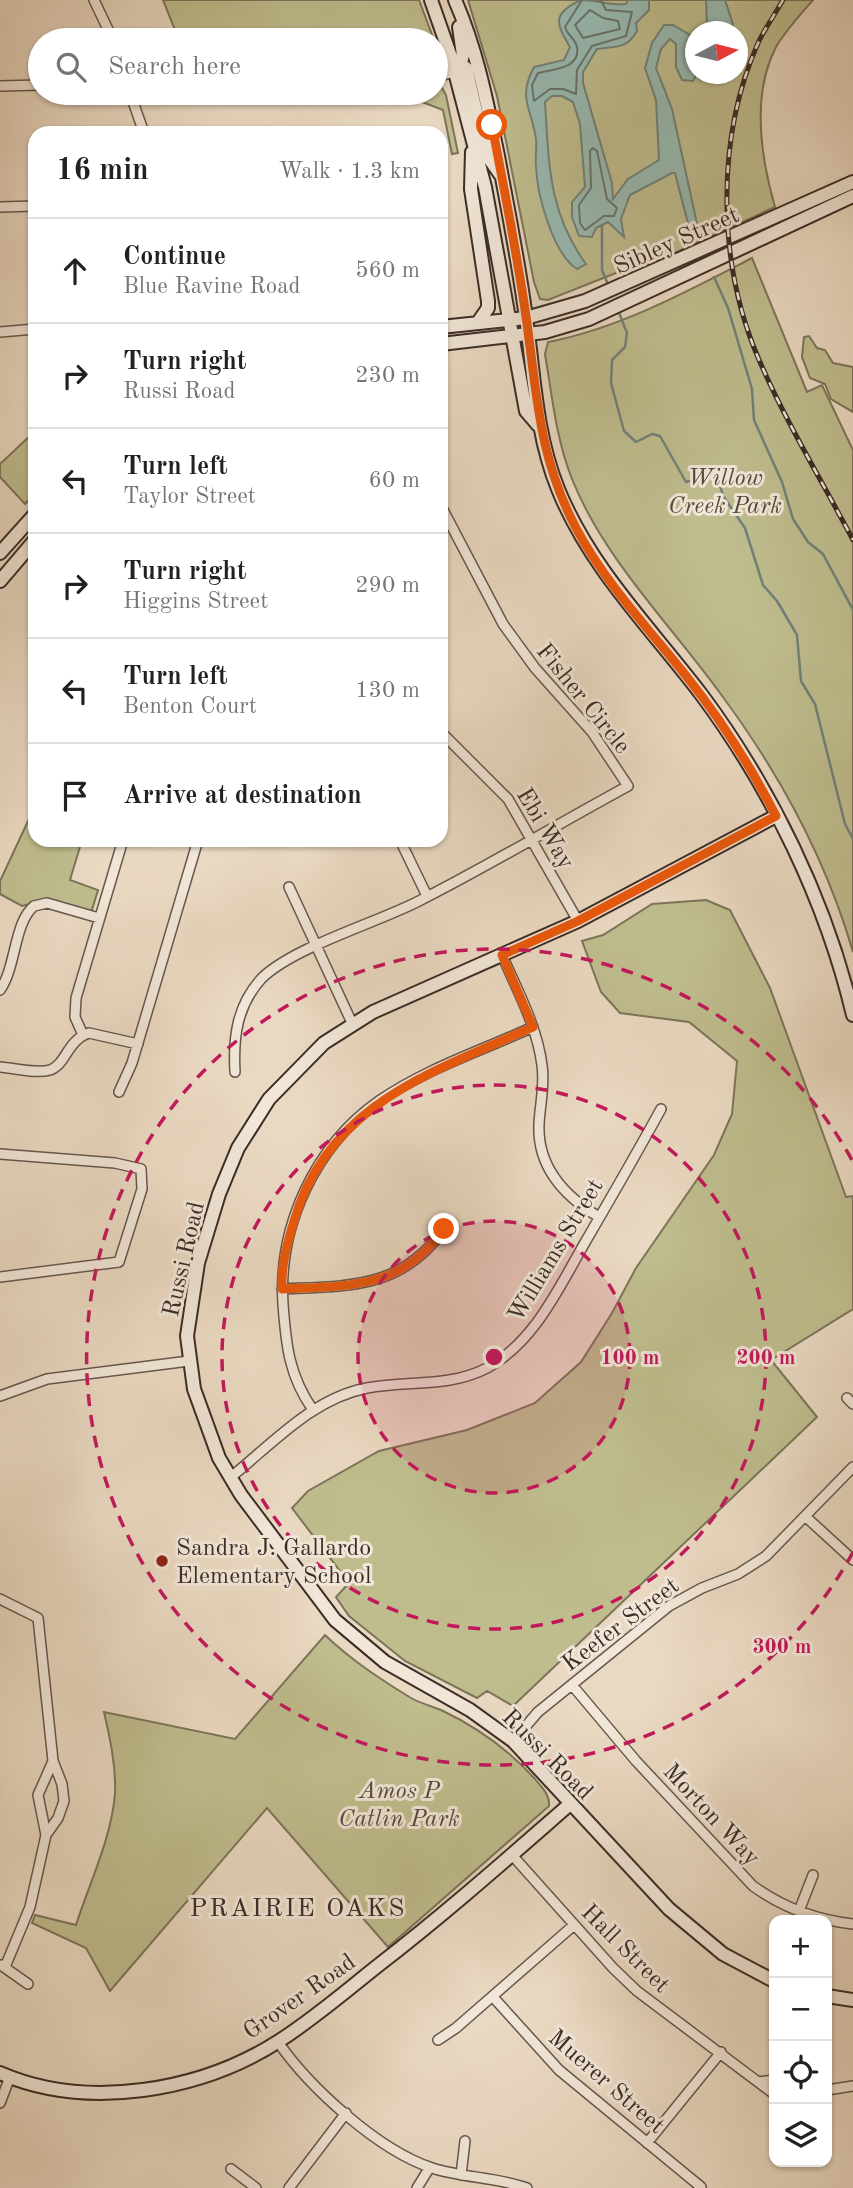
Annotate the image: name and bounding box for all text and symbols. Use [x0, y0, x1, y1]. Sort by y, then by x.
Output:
north arrow [685, 21, 748, 84]
search box [28, 28, 448, 105]
icon: search [52, 48, 90, 86]
text: Search here [108, 54, 241, 80]
route start [476, 109, 507, 140]
text: 16 min [56, 156, 149, 186]
text: Walk · 1.3 km [279, 160, 420, 183]
street label: Sibley Street [611, 204, 743, 280]
text: Continue [123, 244, 226, 270]
icon: ahead [56, 252, 94, 290]
text: 560 m [355, 259, 420, 282]
text: Blue Ravine Road [123, 275, 301, 298]
text: Turn right [123, 349, 246, 375]
icon: right [56, 357, 94, 395]
text: 230 m [355, 364, 420, 387]
text: Russi Road [123, 380, 236, 403]
text: Turn left [123, 454, 228, 480]
icon: left [56, 462, 94, 500]
park label: Willow Creek Park [668, 467, 782, 519]
text: 60 m [369, 469, 420, 492]
text: Taylor Street [123, 485, 256, 508]
text: Turn right [123, 559, 246, 585]
icon: right [56, 567, 94, 605]
text: 290 m [355, 574, 420, 597]
text: Higgins Street [123, 590, 268, 613]
street label: Fisher Circle [531, 640, 634, 759]
text: Turn left [123, 664, 228, 690]
icon: left [56, 672, 94, 710]
text: 130 m [355, 679, 420, 702]
text: Benton Court [123, 695, 257, 718]
icon: arrive [56, 777, 94, 815]
text: Arrive at destination [123, 783, 362, 809]
street label: Ebi Way [511, 784, 578, 874]
street label: Williams Street [505, 1175, 609, 1327]
street label: Russi Road [160, 1199, 210, 1319]
route end [428, 1213, 459, 1244]
centre of rings [482, 1345, 506, 1369]
text: 100 m [600, 1348, 660, 1369]
text: 200 m [736, 1348, 796, 1369]
place label: Sandra J. Gallardo Elementary School [176, 1537, 371, 1589]
marker: Sandra J. Gallardo Elementary School [154, 1553, 170, 1569]
street label: Keefer Street [558, 1574, 684, 1677]
text: 300 m [752, 1637, 812, 1658]
street label: Russi Road [497, 1705, 597, 1805]
street label: Morton Way [658, 1760, 764, 1871]
park label: Amos P Catlin Park [338, 1780, 460, 1832]
district label: PRAIRIE OAKS [190, 1896, 406, 1922]
street label: Hall Street [576, 1901, 673, 1998]
map controls [769, 1915, 832, 2167]
button: + [769, 1915, 832, 1978]
street label: Grover Road [240, 1950, 361, 2045]
button: − [769, 1978, 832, 2041]
street label: Muerer Street [543, 2026, 668, 2139]
button: locate [769, 2041, 832, 2104]
button: layers [769, 2104, 832, 2167]

